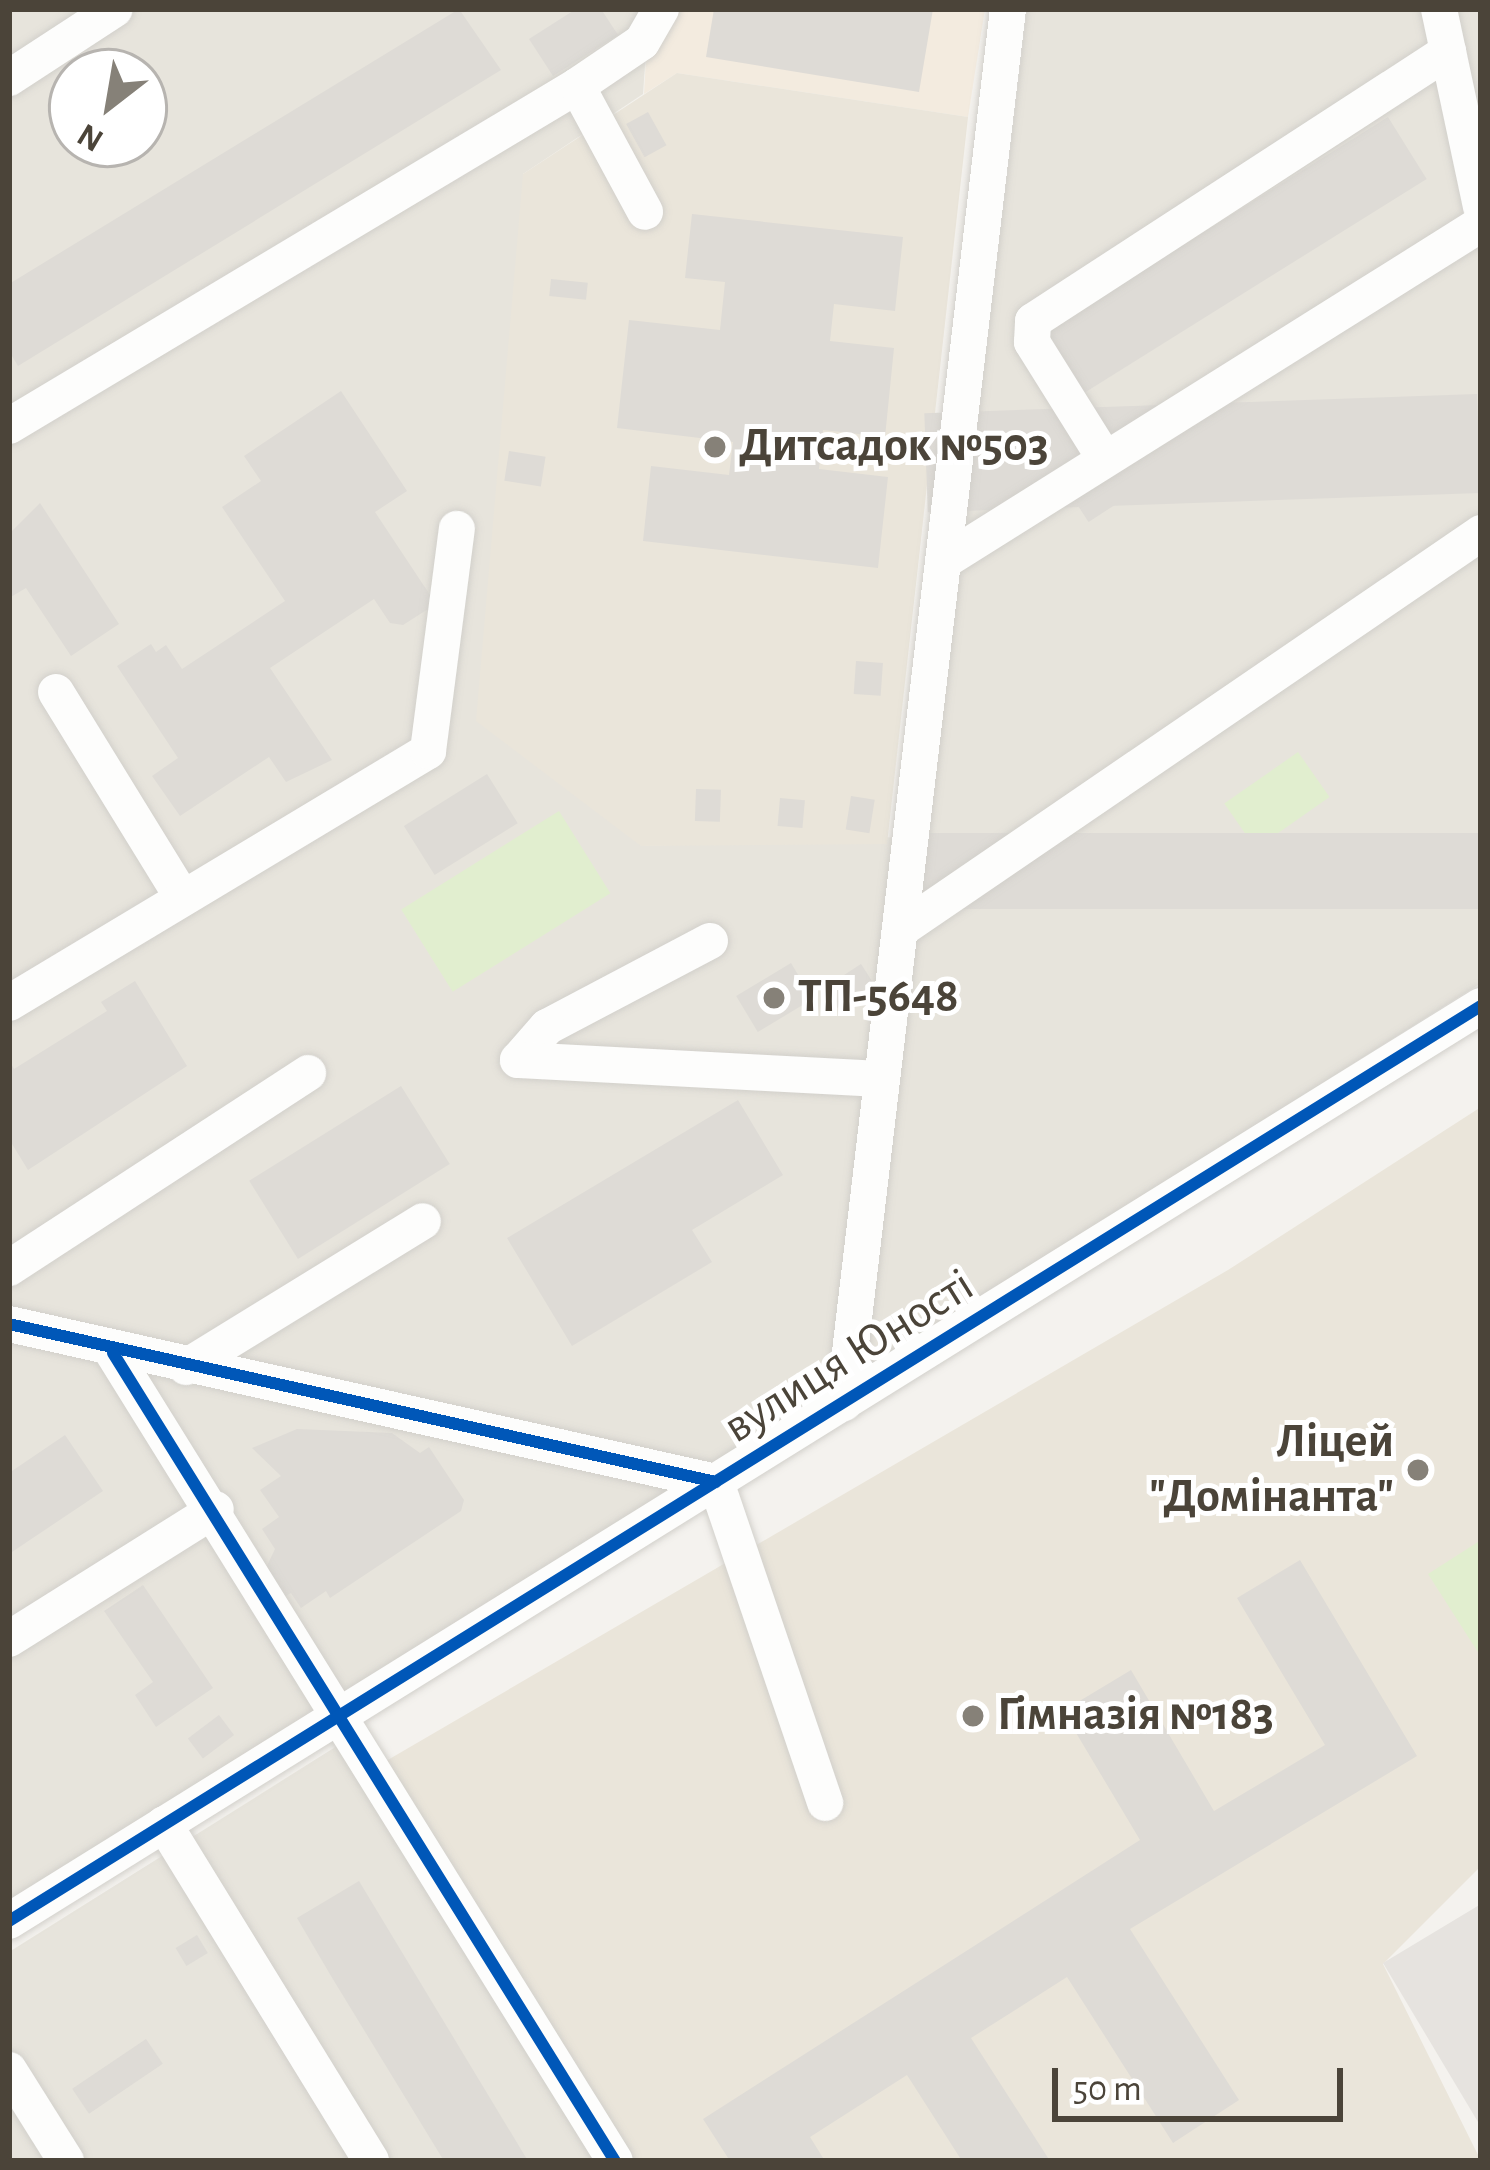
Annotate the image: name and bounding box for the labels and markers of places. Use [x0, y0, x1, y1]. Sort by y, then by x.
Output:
place label: Дитсадок №503 [739, 418, 1049, 476]
marker: Дитсадок №503 [702, 434, 728, 460]
place label: ТП-5648 [798, 969, 959, 1027]
marker: ТП-5648 [761, 985, 787, 1011]
place label: Ліцей "Домінанта" [1149, 1413, 1394, 1526]
marker: Ліцей "Домінанта" [1405, 1457, 1431, 1483]
place label: Гімназія №183 [997, 1687, 1274, 1745]
marker: Гімназія №183 [960, 1703, 986, 1729]

